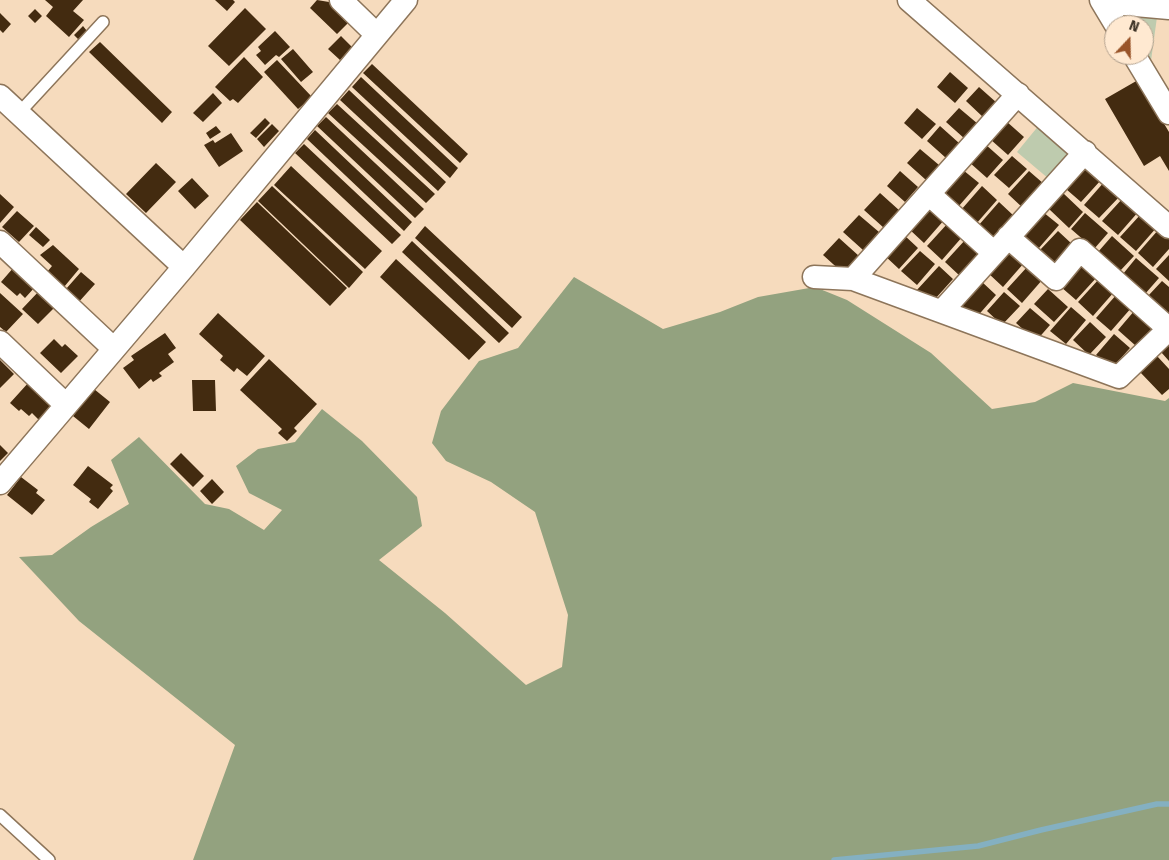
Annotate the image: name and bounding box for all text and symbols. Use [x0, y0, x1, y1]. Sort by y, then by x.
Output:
north arrow [1104, 15, 1154, 65]
text: N [1127, 17, 1142, 36]

